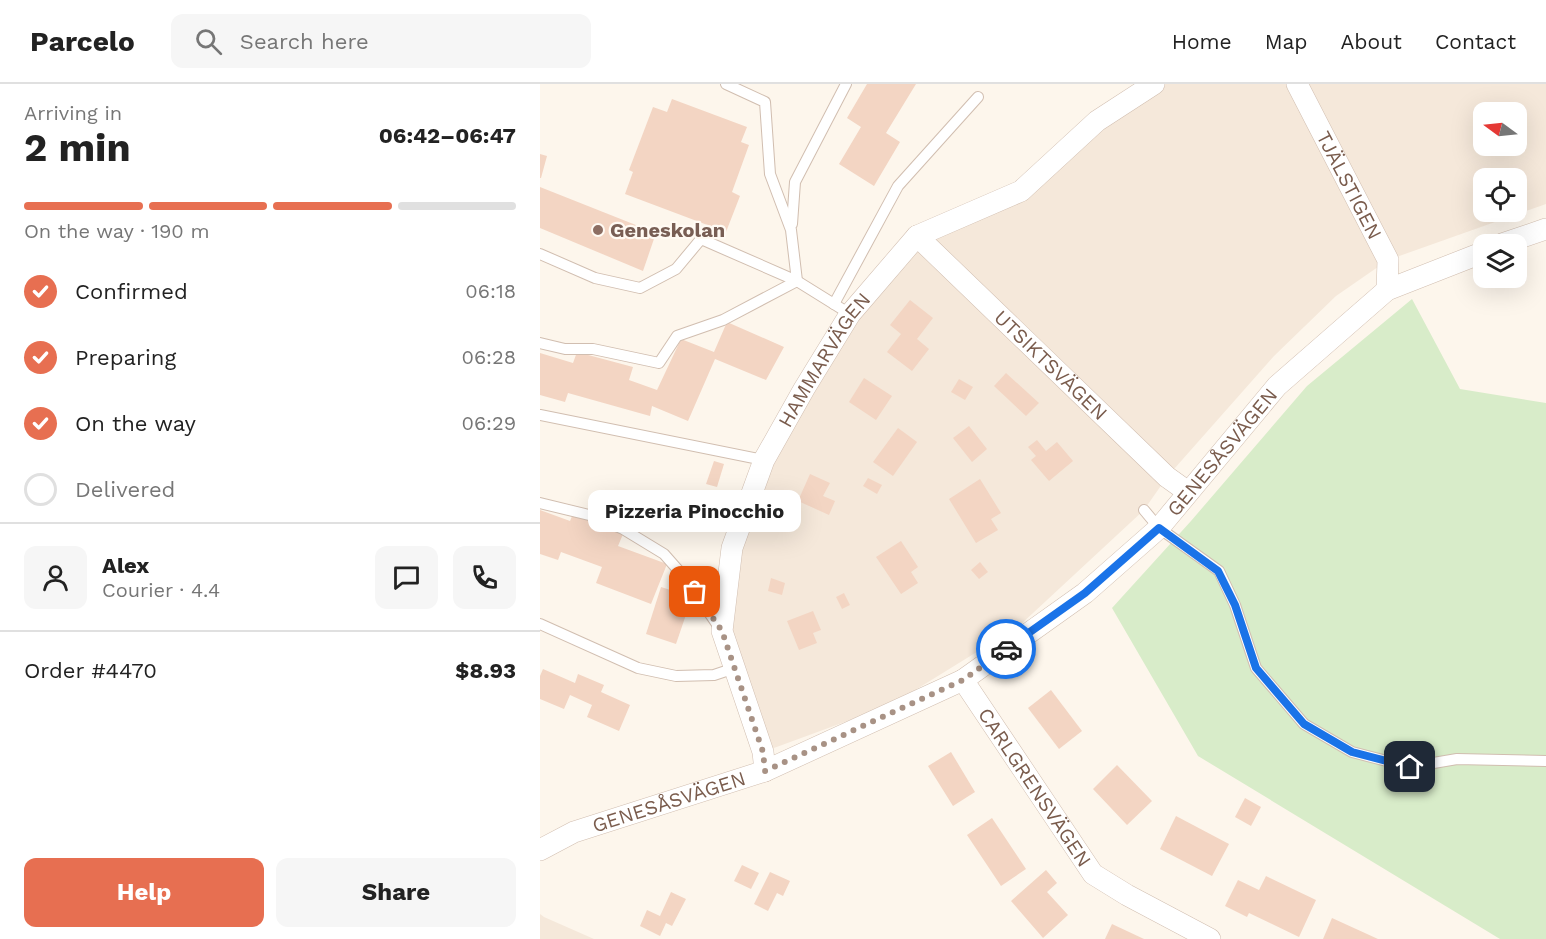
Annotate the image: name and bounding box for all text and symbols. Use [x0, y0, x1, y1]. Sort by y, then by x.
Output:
search box [171, 14, 591, 68]
text: Parcelo [30, 25, 135, 58]
icon: search [192, 25, 225, 58]
text: Search here [240, 29, 369, 54]
text: Home [1172, 29, 1232, 54]
text: Map [1265, 29, 1308, 54]
text: About [1341, 29, 1402, 54]
text: Contact [1435, 29, 1516, 54]
text: Arriving in [24, 101, 122, 125]
north arrow [1473, 102, 1527, 156]
map controls [1473, 102, 1527, 288]
text: 06:42–06:47 [379, 123, 516, 148]
text: 2 min [24, 125, 131, 170]
street label: TJÄLSTIGEN [1311, 127, 1387, 243]
button: locate [1473, 168, 1527, 222]
place label: Geneskolan [610, 218, 725, 242]
text: On the way · 190 m [24, 219, 210, 243]
marker: Geneskolan [591, 223, 605, 237]
button: layers [1473, 234, 1527, 288]
icon: check [24, 275, 57, 308]
text: Confirmed [75, 279, 188, 304]
text: 06:18 [465, 279, 516, 303]
street label: HAMMARVÄGEN [773, 287, 875, 431]
street label: UTSIKTSVÄGEN [989, 305, 1113, 425]
icon: check [24, 341, 57, 374]
text: Preparing [75, 345, 176, 370]
text: 06:28 [462, 345, 516, 369]
street label: GENESÅSVÄGEN [1162, 383, 1282, 521]
icon: check [24, 407, 57, 440]
text: On the way [75, 411, 196, 436]
text: 06:29 [461, 411, 516, 435]
text: Delivered [75, 477, 175, 502]
callout: Pizzeria Pinocchio [588, 490, 802, 532]
text: Pizzeria Pinocchio [605, 499, 784, 523]
button: person [24, 546, 87, 609]
button: chat [375, 546, 438, 609]
button: phone [453, 546, 516, 609]
text: Alex [102, 553, 149, 578]
pin [669, 566, 720, 617]
icon: bag [678, 575, 711, 608]
text: Courier · 4.4 [102, 578, 220, 602]
courier [976, 619, 1036, 679]
icon: car [990, 633, 1023, 666]
text: Order #4470 [24, 658, 157, 683]
text: $8.93 [455, 658, 516, 683]
street label: CARLGRENSVÄGEN [973, 703, 1097, 871]
pin [1384, 741, 1435, 792]
icon: home [1393, 750, 1426, 783]
street label: GENESÅSVÄGEN [589, 766, 748, 837]
button: Help [24, 858, 264, 927]
button: Share [276, 858, 516, 927]

